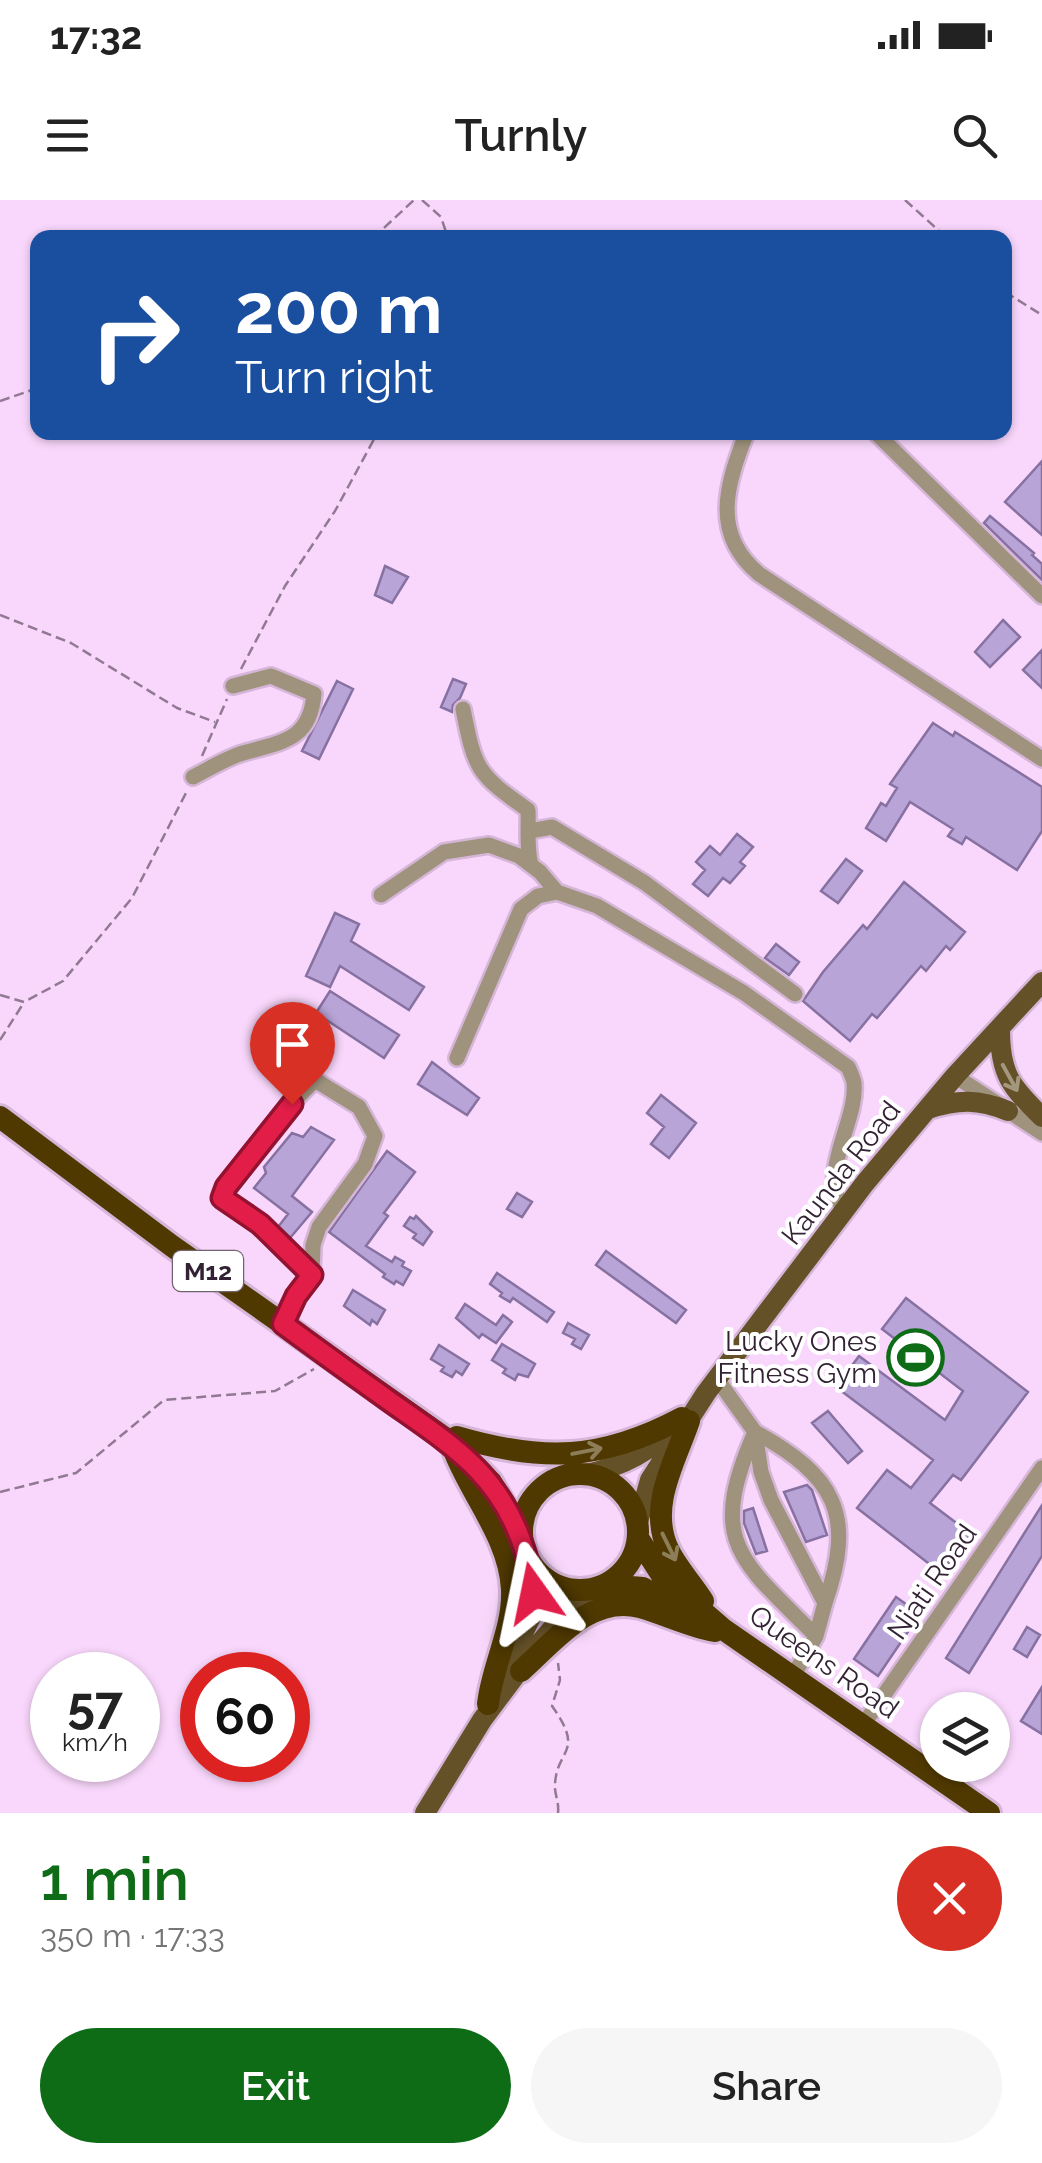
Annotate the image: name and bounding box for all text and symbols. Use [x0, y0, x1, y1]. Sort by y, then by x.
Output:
text: 17:32 [50, 13, 142, 58]
icon: menu [40, 108, 95, 163]
icon: search [947, 108, 1002, 163]
text: Turnly [455, 109, 587, 162]
text: 200 m [235, 267, 442, 349]
icon: right [70, 270, 200, 400]
text: Turn right [235, 351, 433, 404]
pin [250, 1002, 335, 1105]
icon: arrive [265, 1017, 320, 1072]
one-way arrow [1001, 1063, 1020, 1092]
street label: Kaunda Road [775, 1095, 907, 1251]
road number: M12 [173, 1251, 243, 1291]
place label: Lucky Ones Fitness Gym [717, 1325, 877, 1390]
sports icon: Lucky Ones Fitness Gym [886, 1327, 946, 1387]
one-way arrow [570, 1441, 602, 1460]
street label: Njati Road [880, 1518, 984, 1646]
one-way arrow [660, 1531, 679, 1561]
position arrow [482, 1541, 586, 1645]
street label: Queens Road [743, 1598, 905, 1726]
speed limit sign: 60 [180, 1652, 310, 1782]
text: 57 [67, 1675, 123, 1734]
map controls [920, 1692, 1010, 1782]
button: layers [920, 1692, 1010, 1782]
text: km/h [62, 1727, 128, 1757]
text: 1 min [40, 1844, 189, 1914]
button: close [897, 1846, 1002, 1951]
text: 350 m · 17:33 [40, 1917, 225, 1954]
button: Exit [40, 2028, 511, 2143]
button: Share [531, 2028, 1002, 2143]

